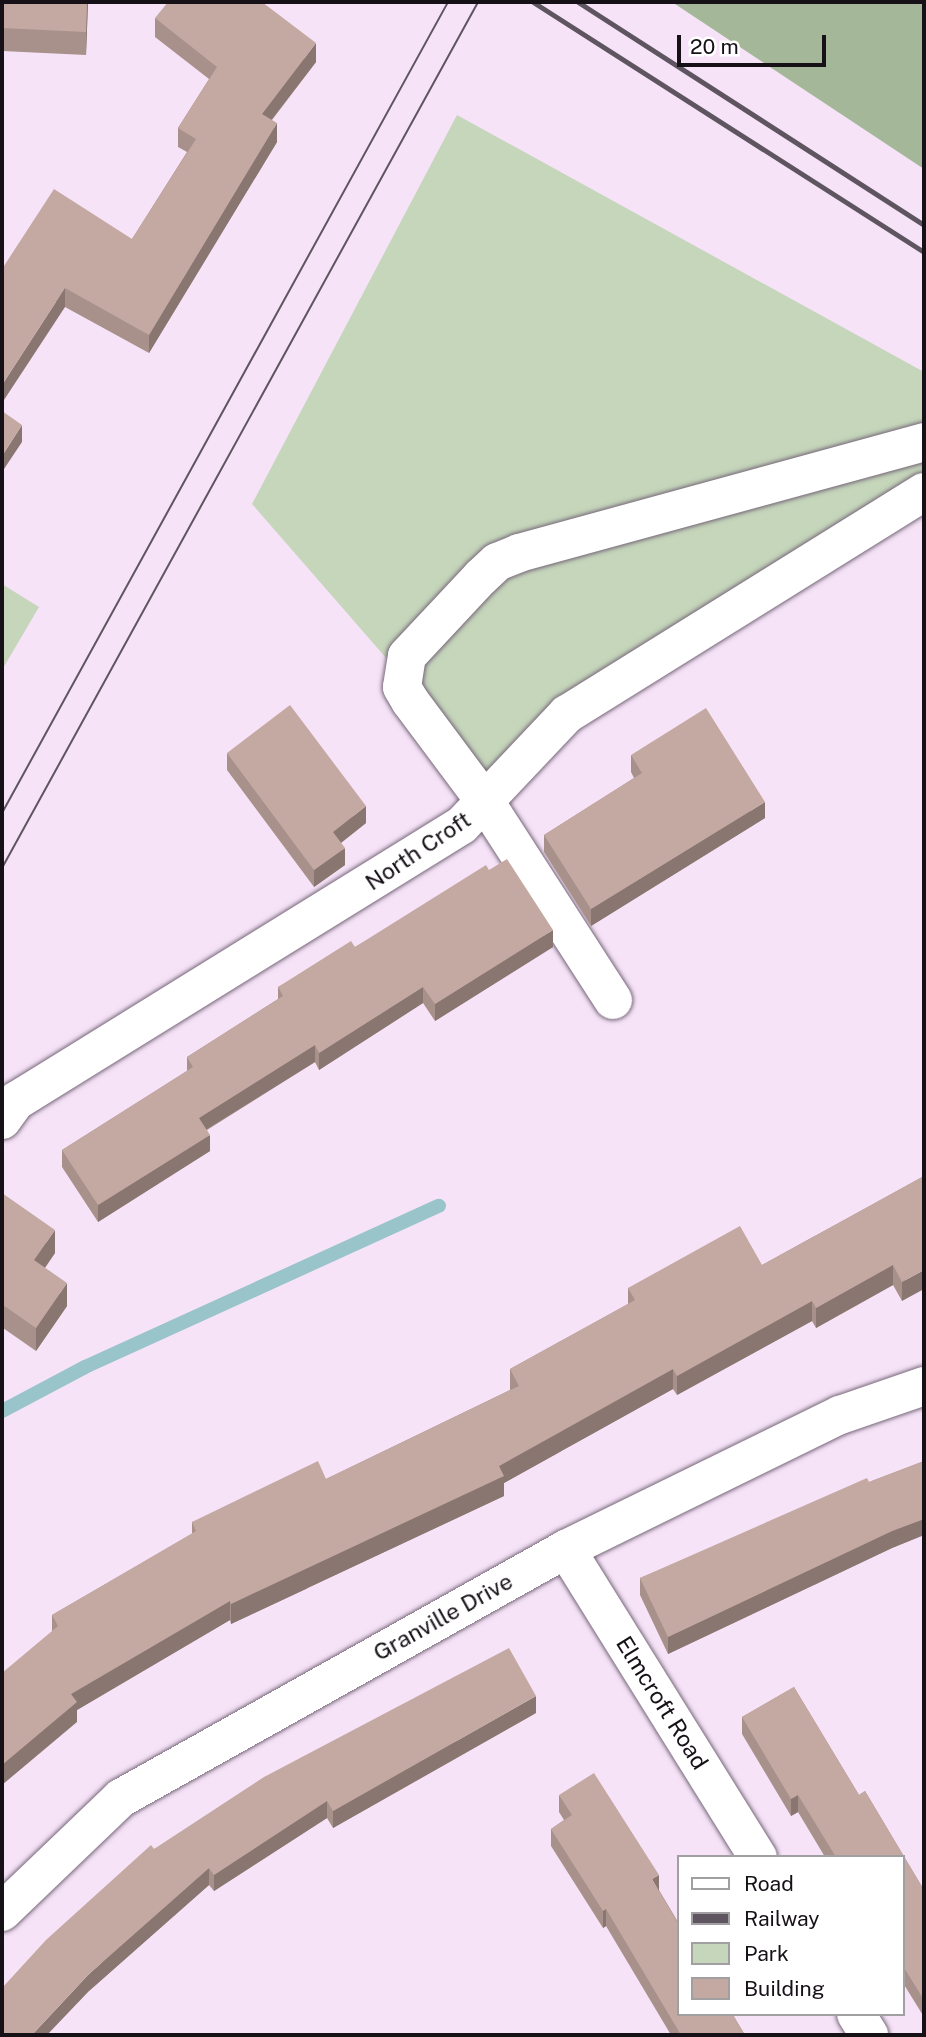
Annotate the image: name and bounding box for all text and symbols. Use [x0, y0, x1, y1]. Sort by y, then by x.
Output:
scale bar [681, 21, 830, 65]
text: 20 m [690, 34, 739, 59]
street label: North Croft [360, 806, 476, 896]
street label: Granville Drive [368, 1567, 518, 1667]
street label: Elmcroft Road [610, 1631, 714, 1775]
legend [678, 1855, 905, 2016]
text: Road [744, 1871, 794, 1896]
text: Railway [744, 1906, 820, 1931]
text: Park [744, 1941, 789, 1966]
text: Building [744, 1976, 825, 2001]

